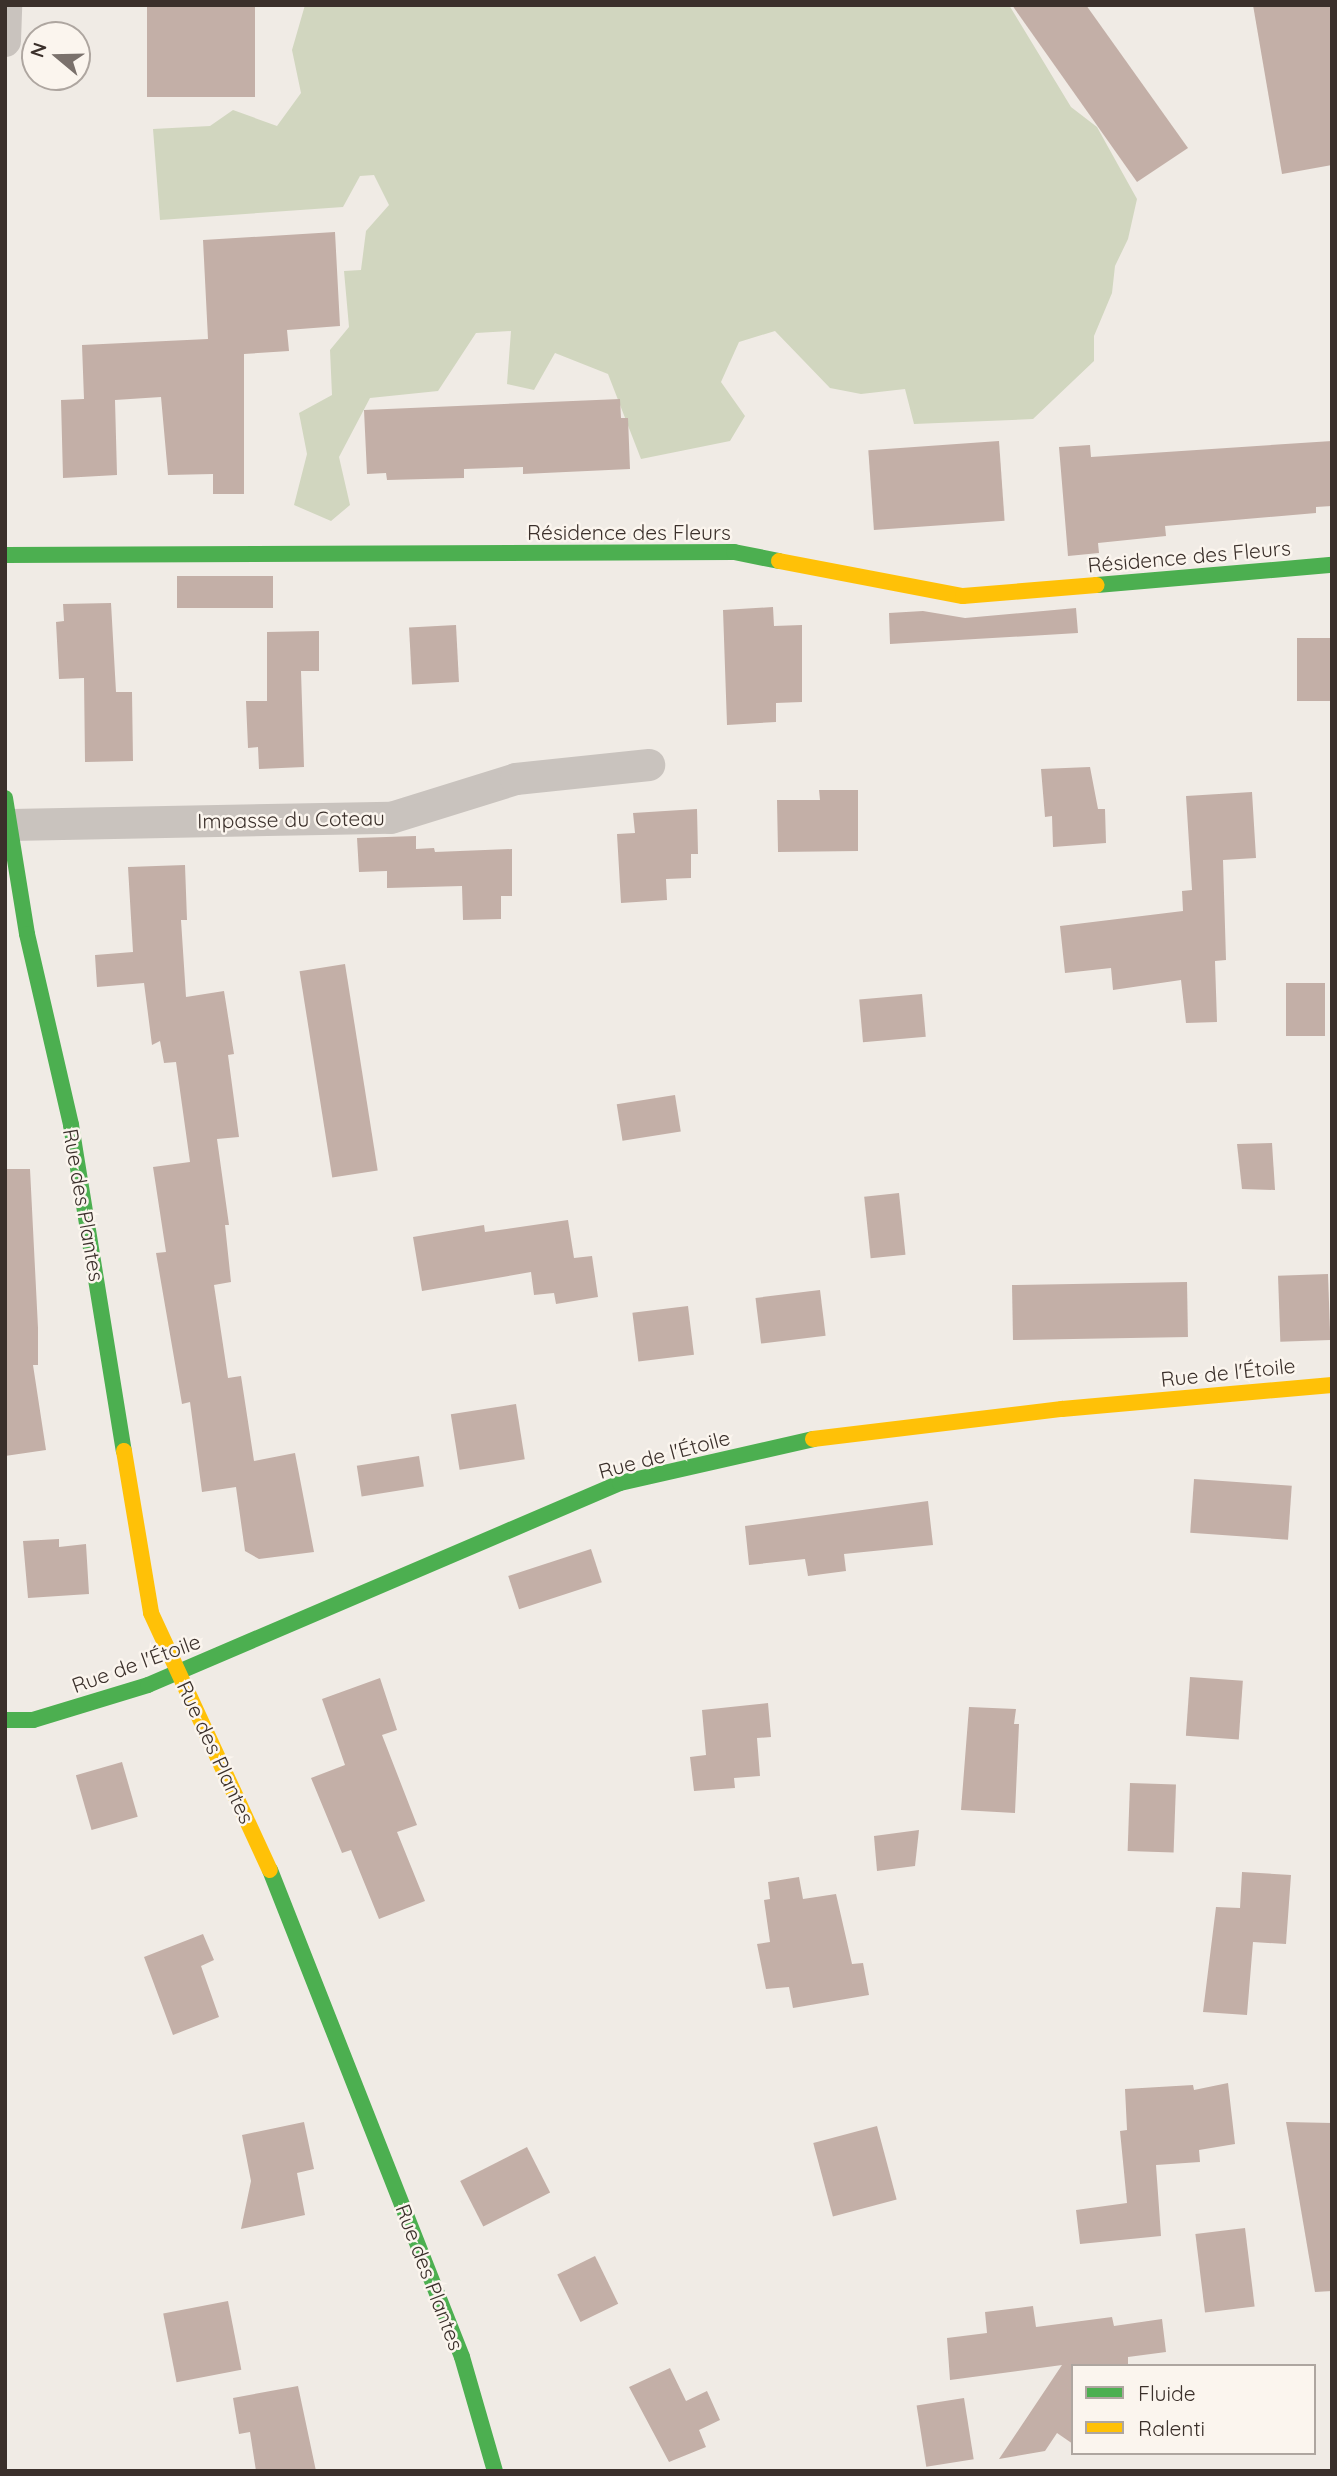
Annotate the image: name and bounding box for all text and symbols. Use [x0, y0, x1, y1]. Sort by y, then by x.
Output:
north arrow [21, 21, 91, 91]
text: N [24, 39, 52, 60]
street label: Résidence des Fleurs [527, 519, 731, 545]
street label: Résidence des Fleurs [1086, 535, 1292, 577]
street label: Impasse du Coteau [197, 805, 385, 833]
street label: Rue des Plantes [58, 1127, 110, 1283]
street label: Rue de l'Étoile [1159, 1352, 1297, 1392]
street label: Rue de l'Étoile [595, 1424, 733, 1484]
street label: Rue de l'Étoile [68, 1628, 204, 1698]
street label: Rue des Plantes [172, 1677, 260, 1827]
street label: Rue des Plantes [391, 2200, 469, 2354]
legend [1071, 2364, 1316, 2455]
text: Fluide [1138, 2380, 1196, 2406]
text: Ralenti [1138, 2415, 1205, 2441]

